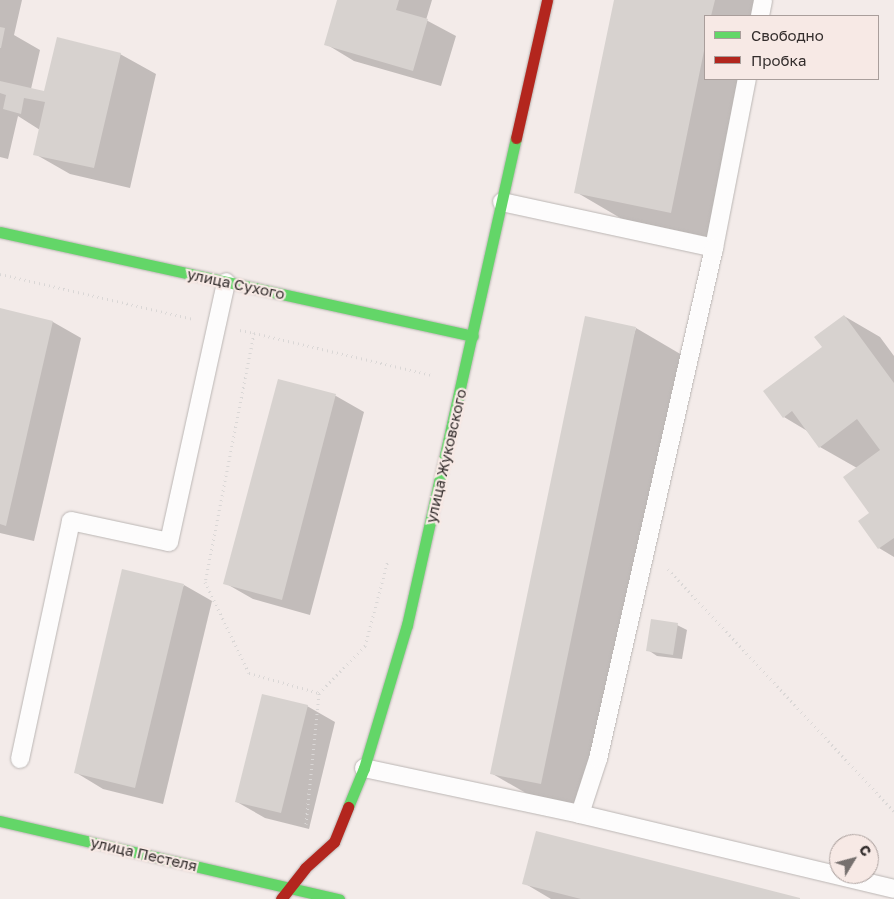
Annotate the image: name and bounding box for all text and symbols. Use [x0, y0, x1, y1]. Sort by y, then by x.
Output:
legend [704, 15, 879, 80]
text: Свободно [751, 26, 824, 44]
text: Пробка [751, 51, 806, 69]
street label: улица Сухого [186, 265, 286, 303]
street label: улица Жуковского [422, 387, 470, 525]
street label: улица Пестеля [89, 833, 199, 875]
north arrow [829, 834, 879, 884]
text: С [856, 841, 875, 859]

